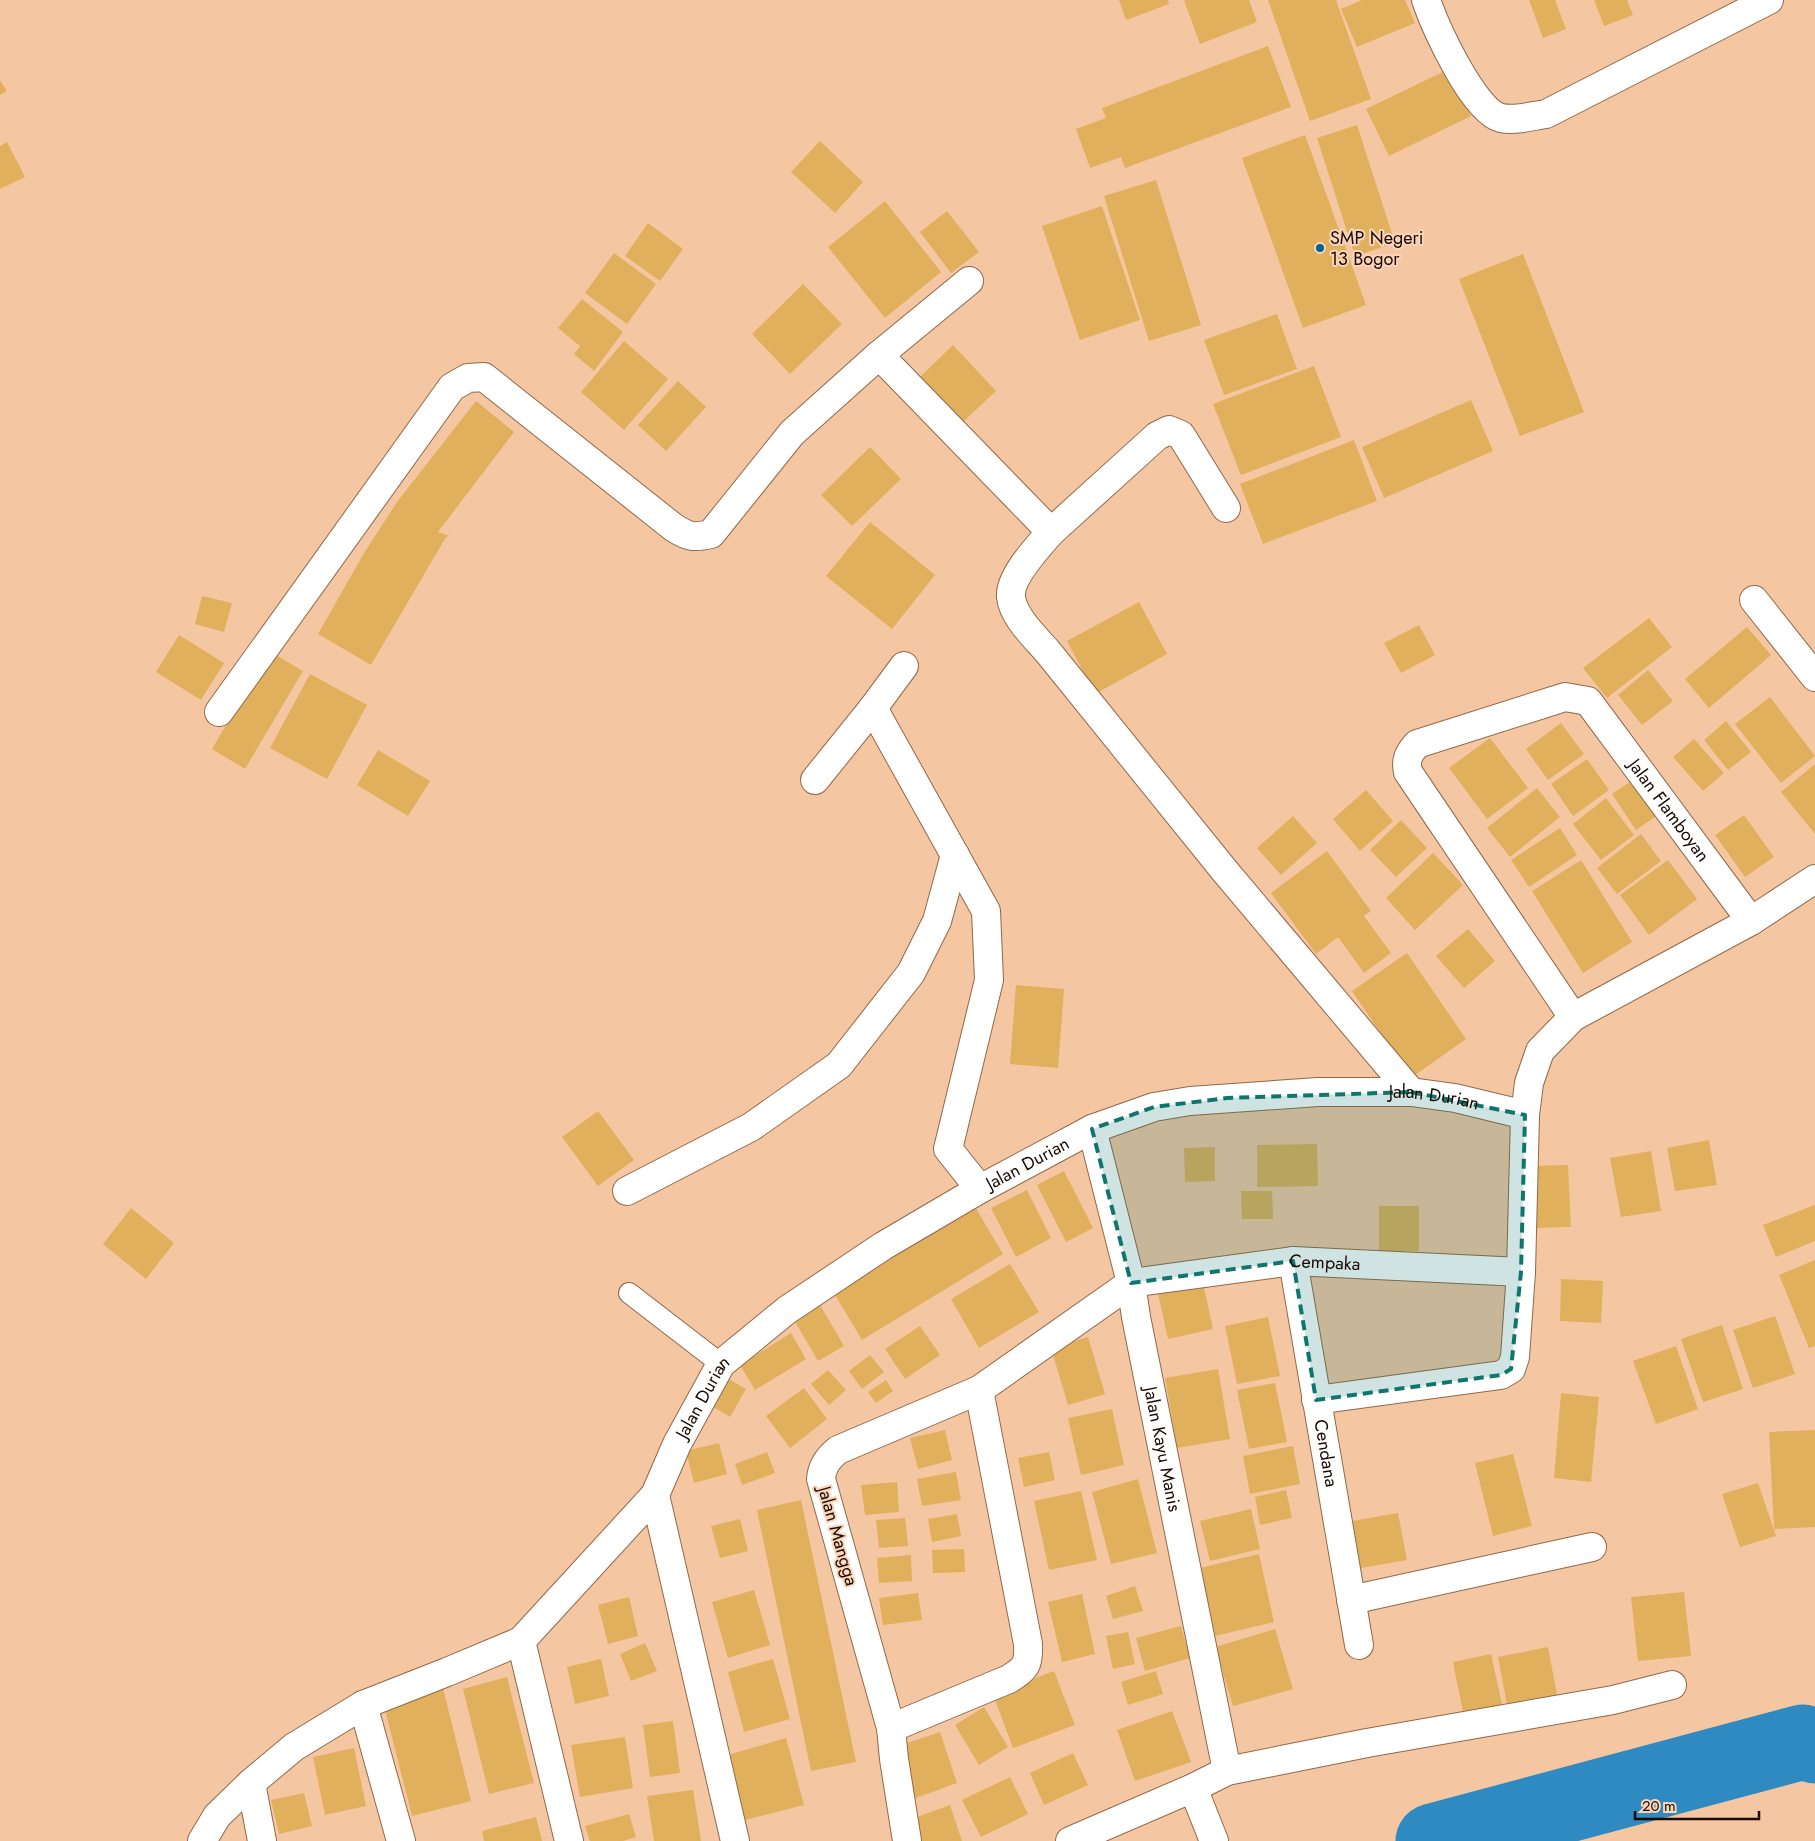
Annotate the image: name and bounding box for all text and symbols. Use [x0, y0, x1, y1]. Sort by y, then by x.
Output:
place label: SMP Negeri 13 Bogor [1330, 225, 1423, 272]
marker: SMP Negeri 13 Bogor [1314, 242, 1326, 254]
street label: Jalan Flamboyan [1621, 752, 1716, 867]
street label: Jalan Durian [1387, 1079, 1482, 1116]
street label: Jalan Durian [979, 1130, 1074, 1197]
street label: Cempaka [1289, 1248, 1361, 1277]
street label: Jalan Durian [668, 1349, 735, 1445]
street label: Jalan Kayu Manis [1137, 1382, 1188, 1514]
street label: Cendana [1307, 1417, 1345, 1489]
street label: Jalan Mangga [811, 1481, 865, 1589]
scale bar [1635, 1788, 1759, 1820]
text: 20 m [1642, 1795, 1676, 1817]

